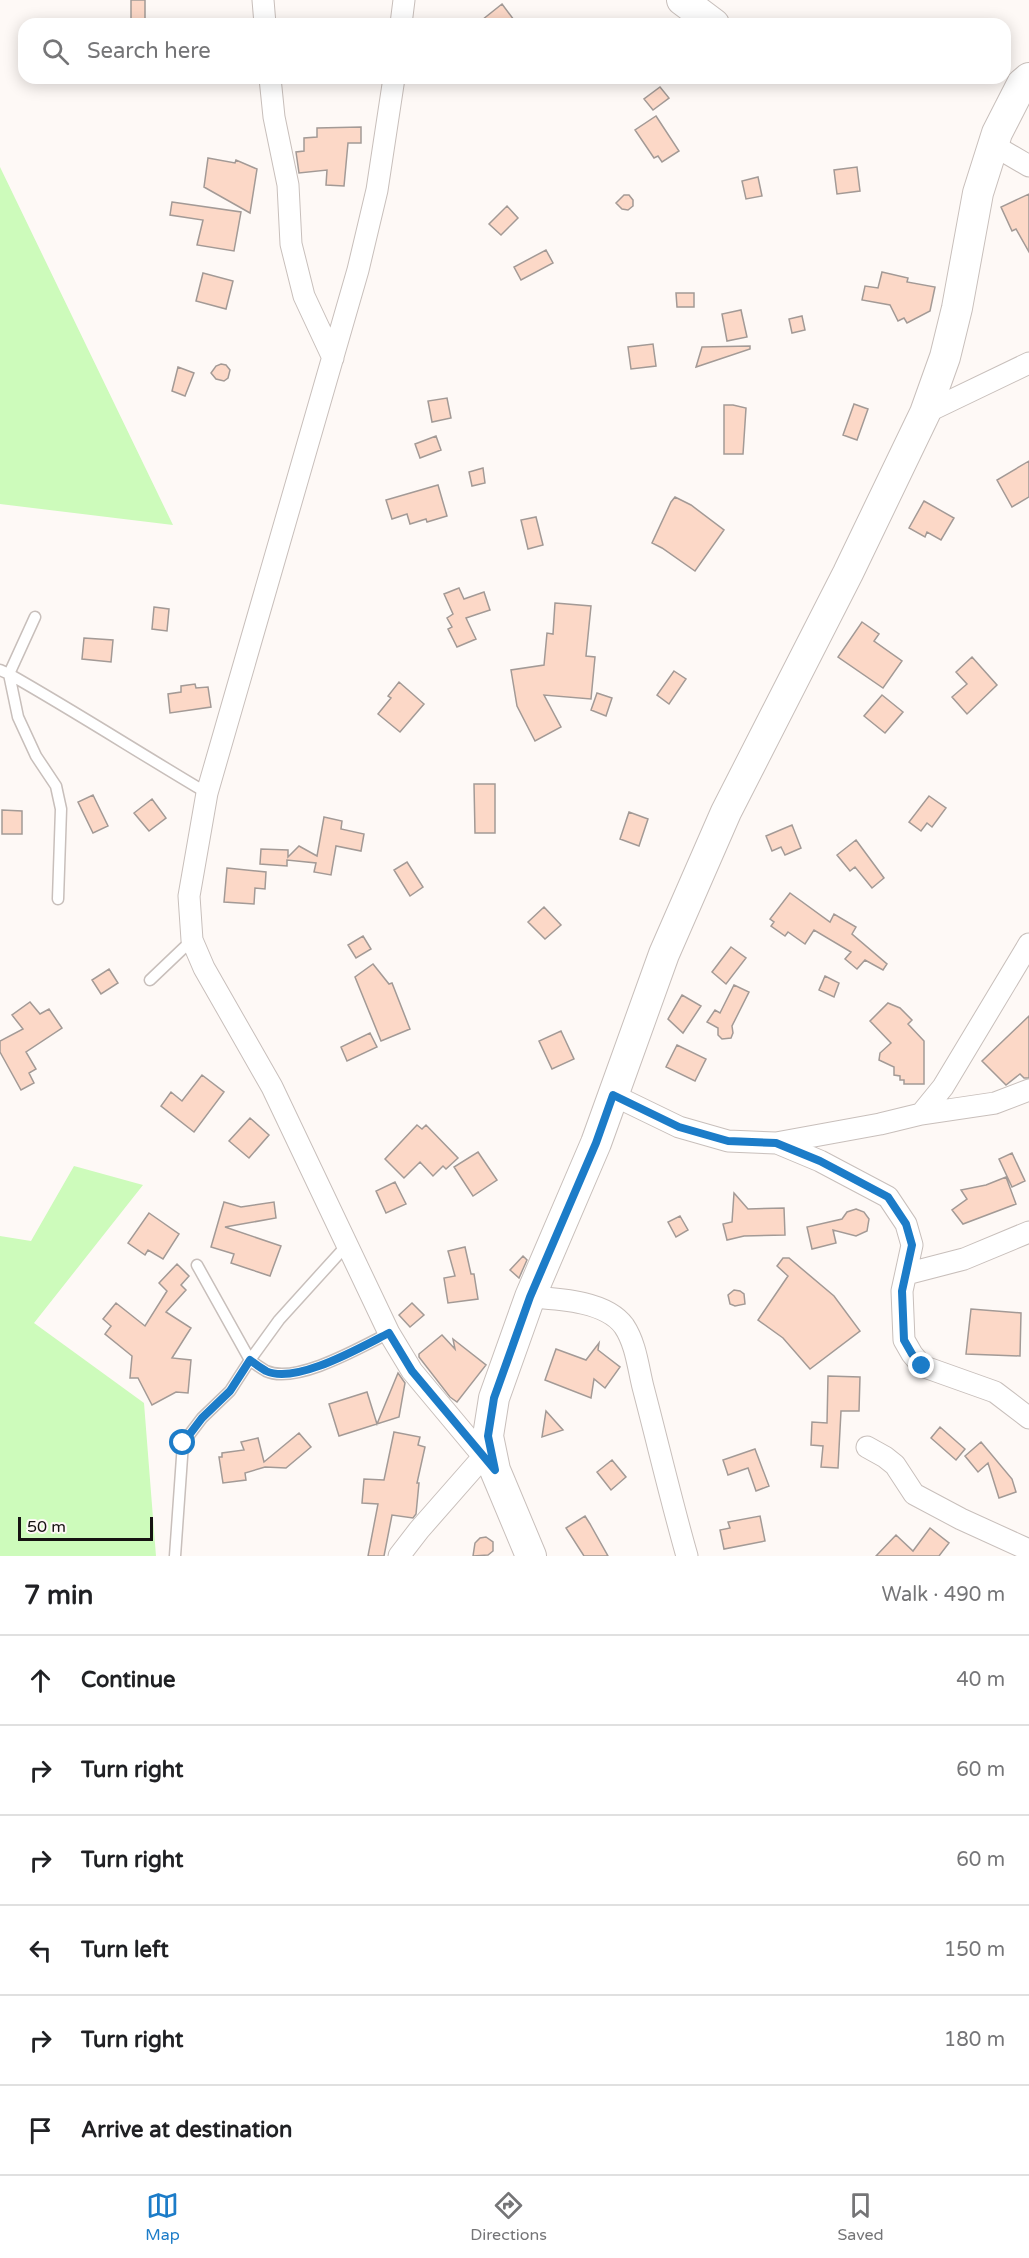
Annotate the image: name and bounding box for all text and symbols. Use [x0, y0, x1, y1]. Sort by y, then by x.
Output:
search box [18, 18, 1011, 84]
icon: search [39, 35, 72, 68]
text: Search here [87, 38, 211, 64]
route end [908, 1352, 934, 1378]
route start [169, 1429, 195, 1455]
scale bar [18, 1514, 153, 1542]
text: 50 m [27, 1517, 66, 1537]
text: 7 min [24, 1580, 93, 1611]
text: Walk · 490 m [882, 1583, 1005, 1607]
icon: ahead [24, 1664, 57, 1697]
text: Continue [81, 1667, 176, 1693]
text: 40 m [956, 1668, 1005, 1692]
icon: right [24, 1754, 57, 1787]
text: Turn right [81, 1757, 183, 1783]
text: 60 m [956, 1758, 1005, 1782]
icon: right [24, 1844, 57, 1877]
text: Turn right [81, 1847, 183, 1873]
text: 60 m [956, 1848, 1005, 1872]
icon: left [24, 1934, 57, 1967]
text: Turn left [81, 1937, 169, 1963]
text: 150 m [944, 1938, 1005, 1962]
icon: right [24, 2024, 57, 2057]
text: Turn right [81, 2027, 183, 2053]
text: 180 m [944, 2028, 1005, 2052]
icon: arrive [24, 2114, 57, 2147]
text: Arrive at destination [81, 2117, 292, 2143]
tab: Map [145, 2189, 180, 2245]
tab: Directions [470, 2189, 547, 2245]
tab: Saved [837, 2189, 884, 2245]

